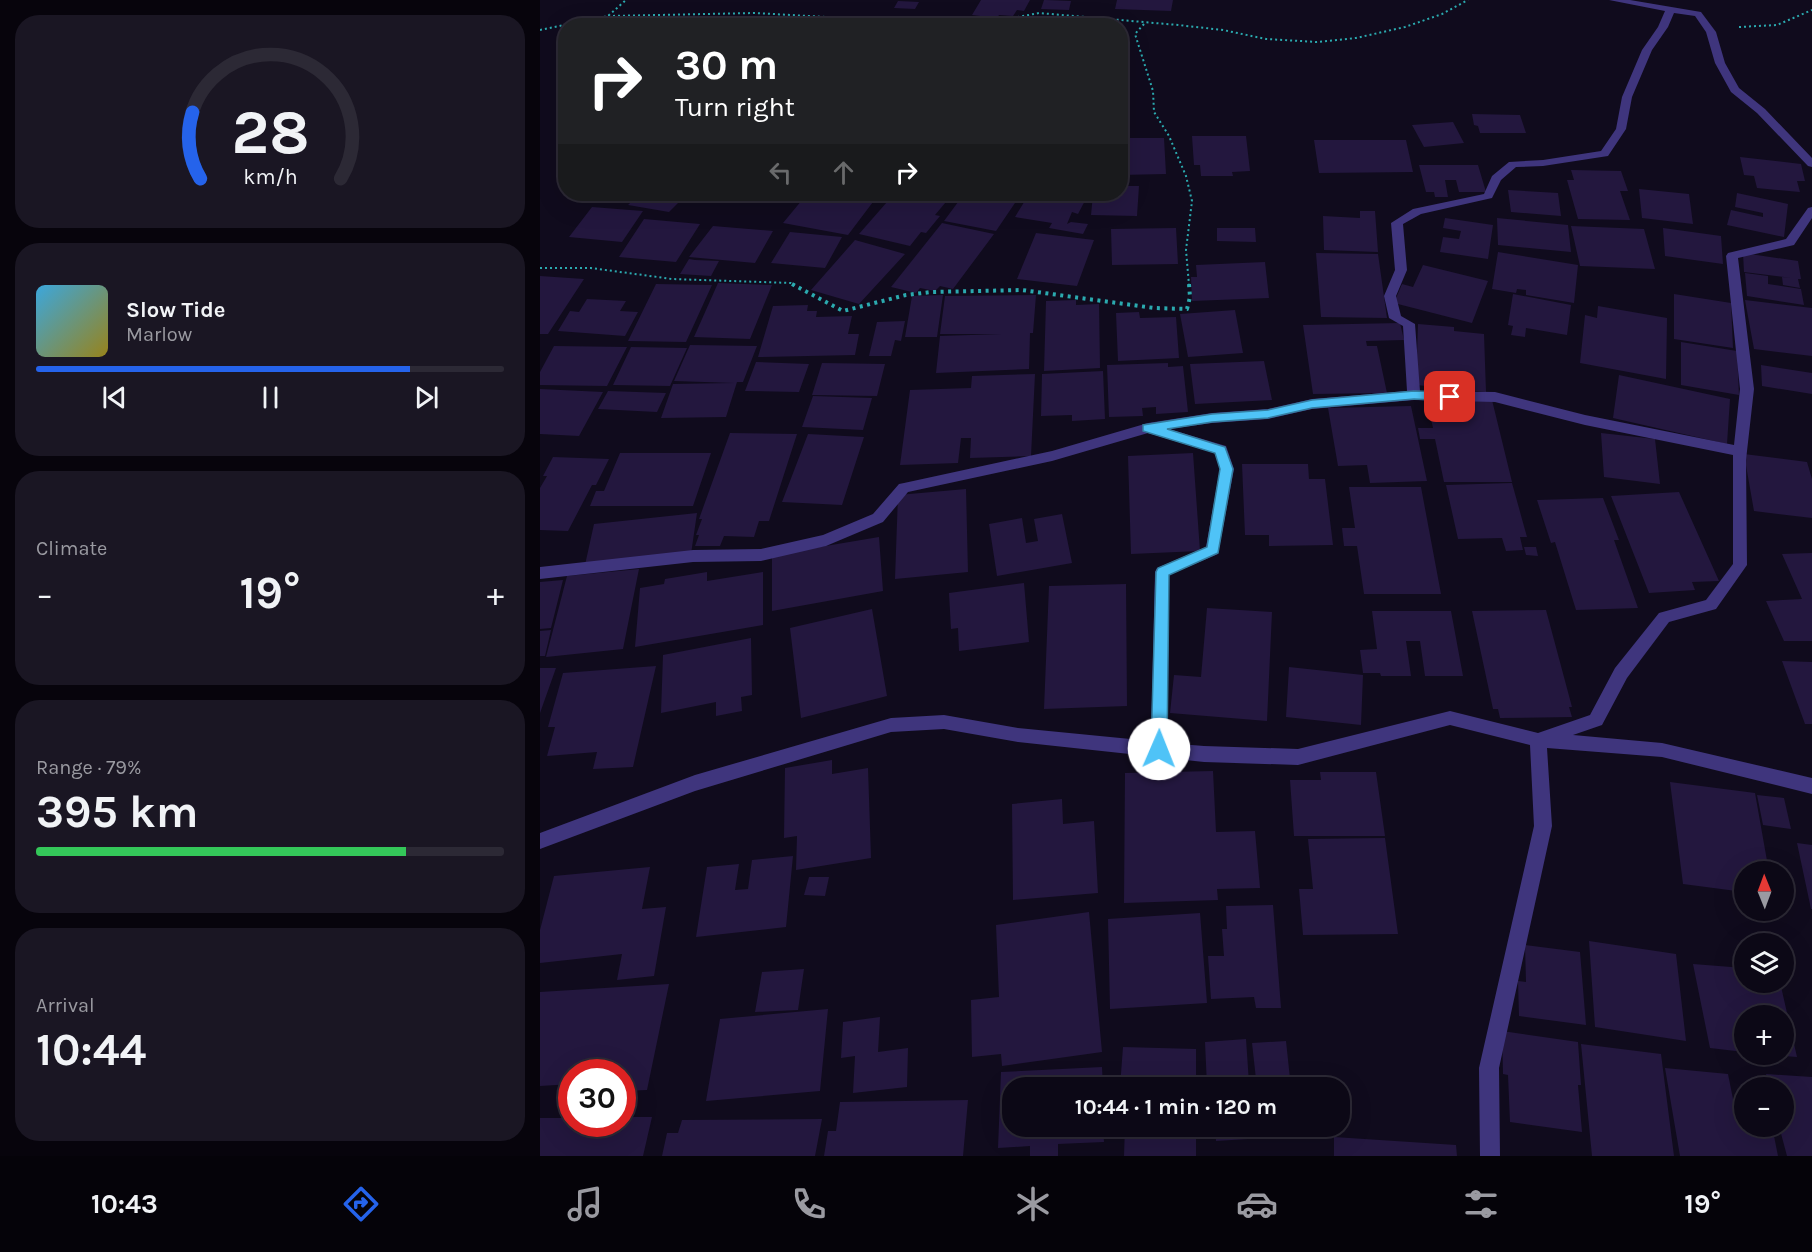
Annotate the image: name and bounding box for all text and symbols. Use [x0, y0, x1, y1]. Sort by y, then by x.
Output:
text: 30 m [675, 40, 778, 90]
icon: right [576, 42, 654, 120]
text: Turn right [675, 91, 795, 123]
text: 28 [231, 96, 309, 169]
icon: left [764, 156, 797, 189]
icon: ahead [827, 156, 860, 189]
icon: right [890, 156, 923, 189]
text: km/h [243, 164, 297, 189]
text: Slow Tide [126, 297, 226, 323]
text: Marlow [126, 323, 192, 346]
pin [1424, 371, 1475, 422]
icon: arrive [1433, 380, 1466, 413]
icon: previous [98, 381, 131, 414]
icon: pause [254, 381, 287, 414]
icon: next [410, 381, 443, 414]
text: Climate [36, 537, 107, 560]
text: 19° [240, 567, 300, 619]
text: − [36, 575, 53, 613]
text: + [487, 575, 504, 613]
position arrow [1127, 717, 1191, 781]
text: Range · 79% [36, 756, 141, 779]
text: 395 km [36, 786, 198, 838]
north arrow [1734, 861, 1794, 921]
map controls [1734, 861, 1794, 1137]
button: layers [1734, 933, 1794, 993]
text: Arrival [36, 994, 95, 1017]
button: + [1734, 1005, 1794, 1065]
text: 10:44 [36, 1024, 146, 1076]
speed limit sign: 30 [558, 1059, 636, 1137]
button: − [1734, 1077, 1794, 1137]
text: 10:44 · 1 min · 120 m [1075, 1094, 1277, 1120]
icon: directions [340, 1183, 382, 1225]
icon: music [564, 1183, 606, 1225]
icon: phone [788, 1183, 830, 1225]
icon: climate [1012, 1183, 1054, 1225]
icon: car [1236, 1183, 1278, 1225]
icon: filters [1460, 1183, 1502, 1225]
text: 10:43 [91, 1188, 158, 1220]
text: 19° [1684, 1188, 1721, 1220]

